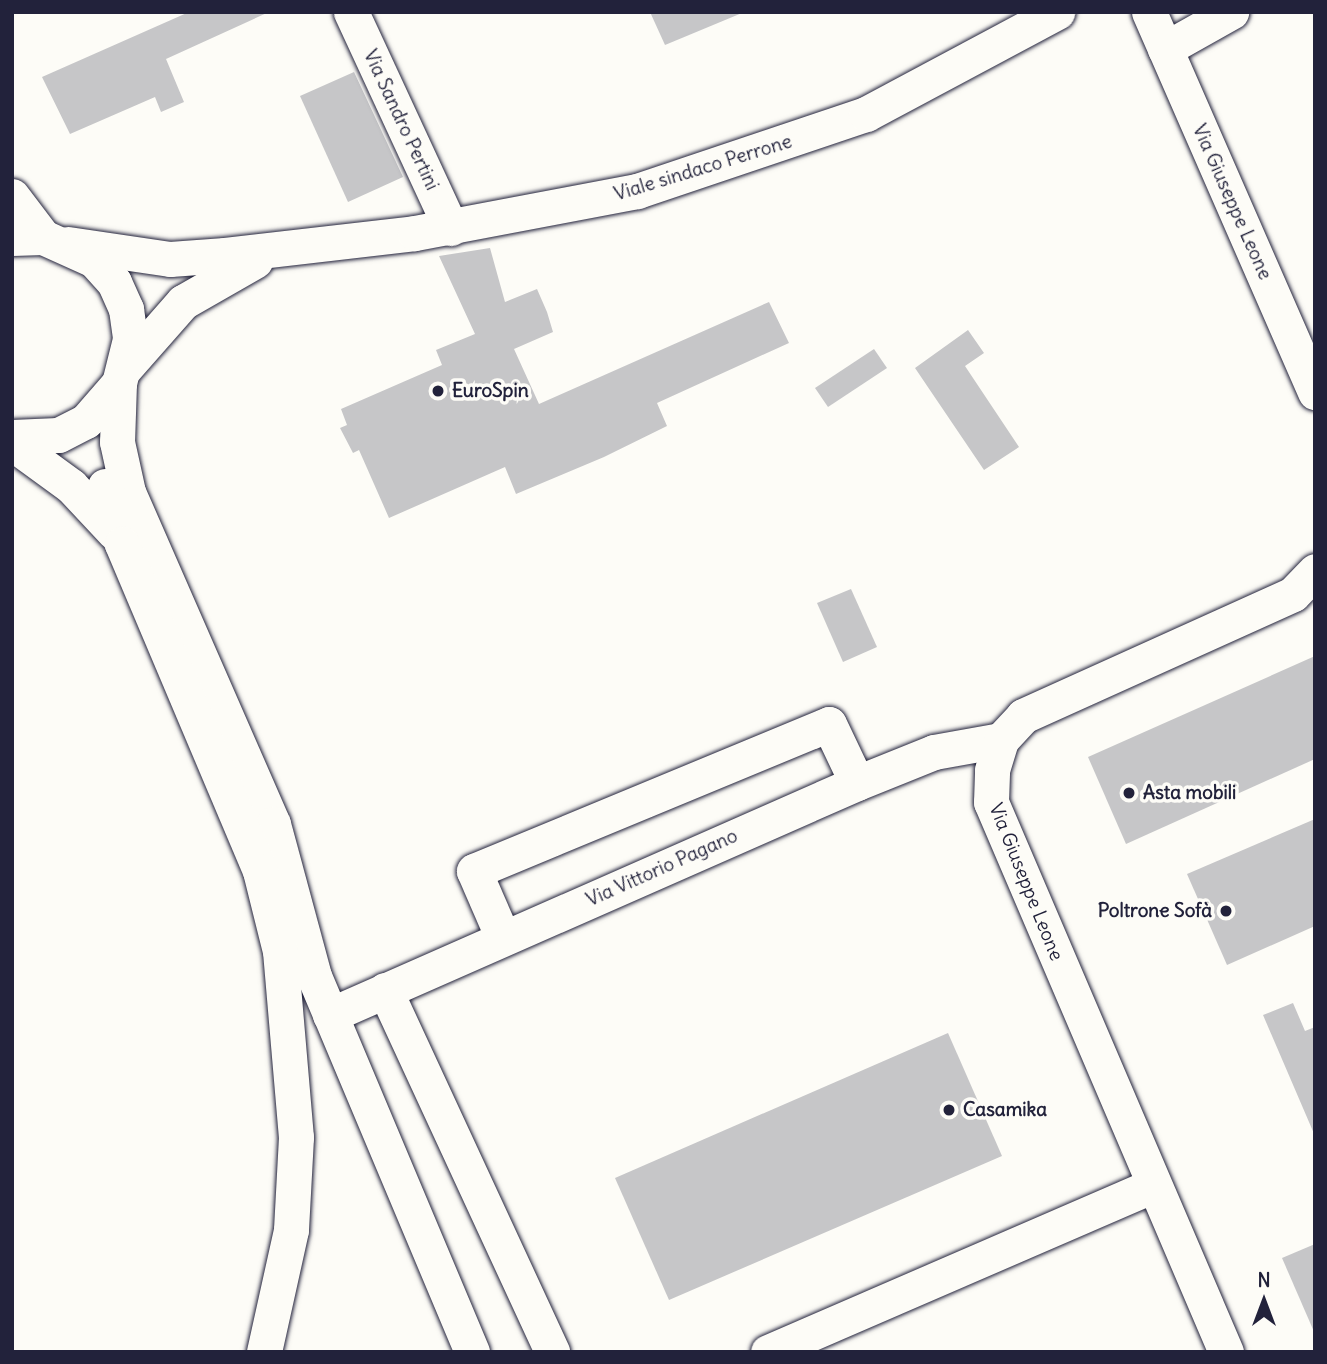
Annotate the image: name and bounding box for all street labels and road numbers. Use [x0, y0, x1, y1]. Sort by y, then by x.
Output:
street label: Via Sandro Pertini [358, 46, 444, 194]
street label: Via Giuseppe Leone [1187, 121, 1277, 283]
street label: Viale sindaco Perrone [611, 130, 795, 206]
street label: Via Giuseppe Leone [984, 800, 1068, 964]
street label: Via Vittorio Pagano [583, 824, 741, 912]

